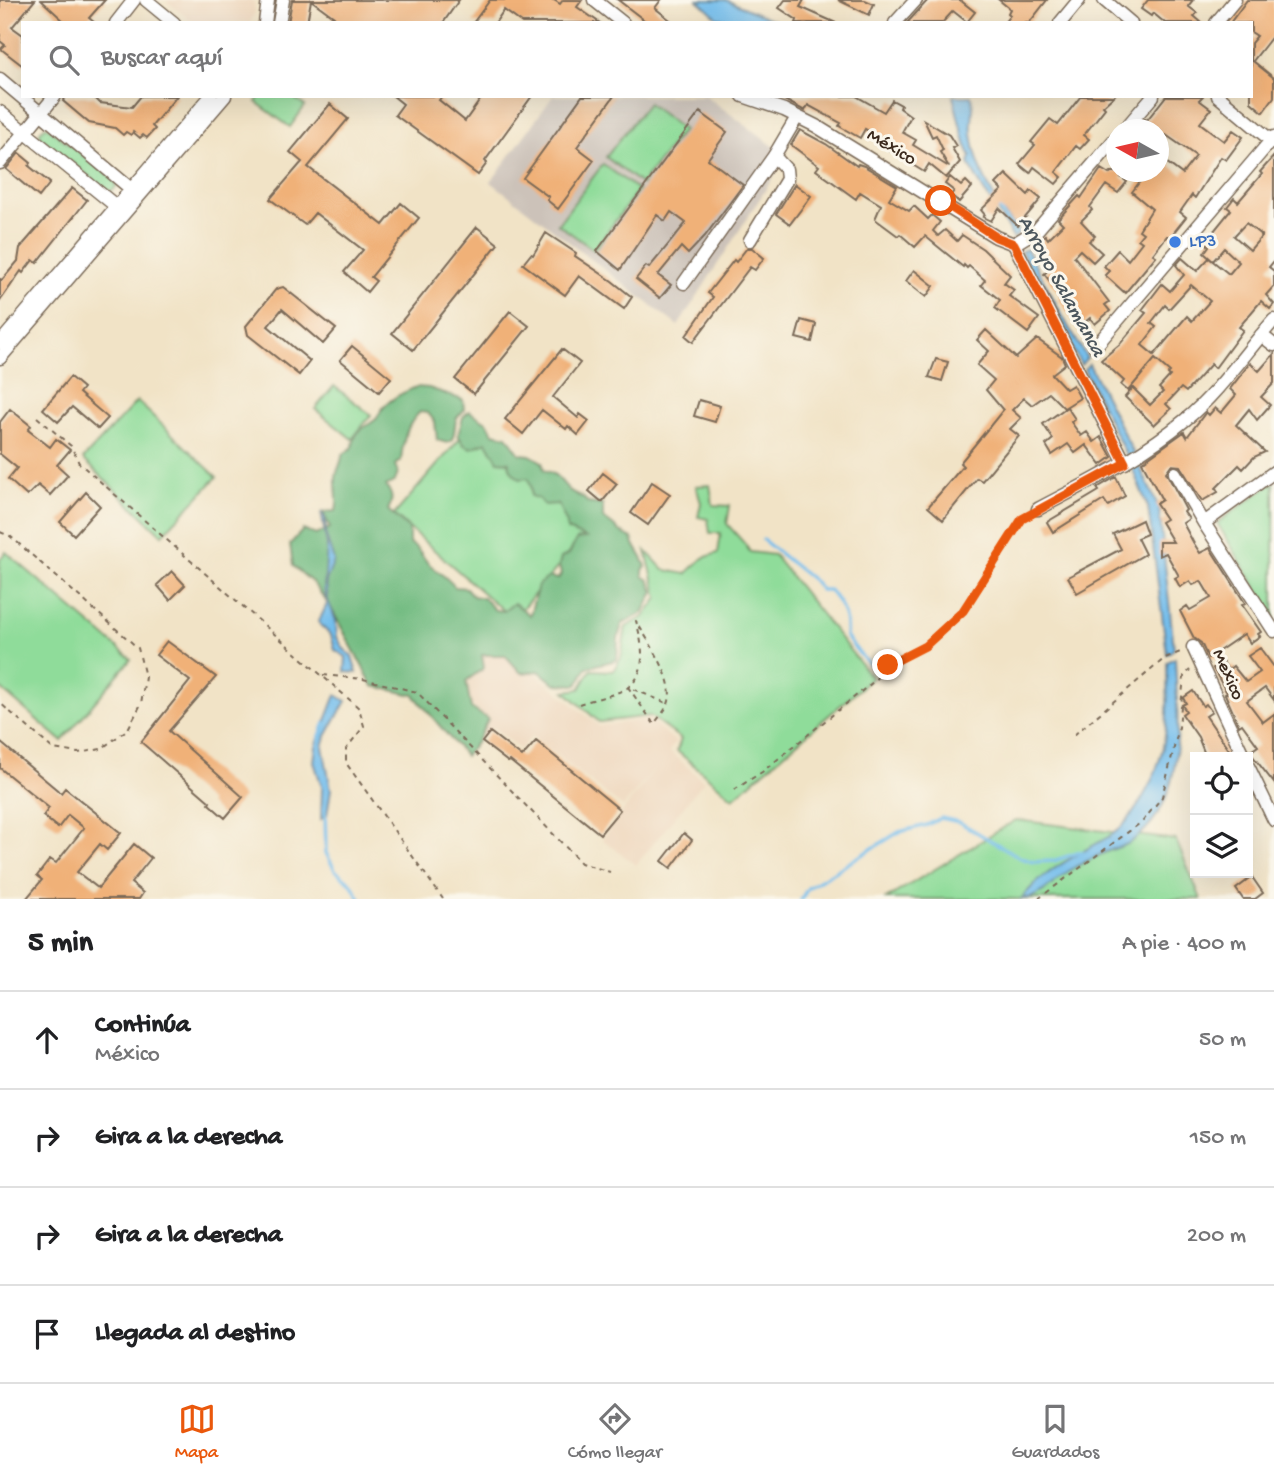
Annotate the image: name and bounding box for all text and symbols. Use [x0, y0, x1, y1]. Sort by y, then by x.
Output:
search box [21, 21, 1253, 98]
icon: search [45, 41, 83, 79]
text: Buscar aquí [101, 44, 223, 75]
north arrow [1106, 119, 1169, 182]
street label: México [862, 124, 920, 172]
route start [925, 185, 956, 216]
water label: Arroyo Salamanca [1011, 212, 1110, 363]
place label: LP3 [1189, 231, 1216, 254]
marker: LP3 [1167, 234, 1183, 250]
street label: Mexico [1206, 646, 1248, 704]
route end [872, 649, 903, 680]
map controls [1190, 752, 1253, 878]
button: locate [1190, 752, 1253, 815]
button: layers [1190, 815, 1253, 878]
text: 5 min [28, 927, 93, 962]
text: A pie · 400 m [1122, 931, 1246, 958]
text: Continúa [95, 1011, 190, 1042]
icon: ahead [28, 1021, 66, 1059]
text: 50 m [1199, 1027, 1246, 1054]
text: México [95, 1042, 160, 1069]
icon: right [28, 1119, 66, 1157]
text: Gira a la derecha [95, 1123, 282, 1154]
text: 150 m [1190, 1125, 1246, 1152]
icon: right [28, 1217, 66, 1255]
text: Gira a la derecha [95, 1221, 282, 1252]
text: 200 m [1187, 1223, 1246, 1250]
icon: arrive [28, 1315, 66, 1353]
text: Llegada al destino [95, 1319, 295, 1350]
tab: Mapa [175, 1400, 218, 1465]
tab: Cómo llegar [568, 1400, 662, 1465]
tab: Guardados [1011, 1400, 1099, 1465]

